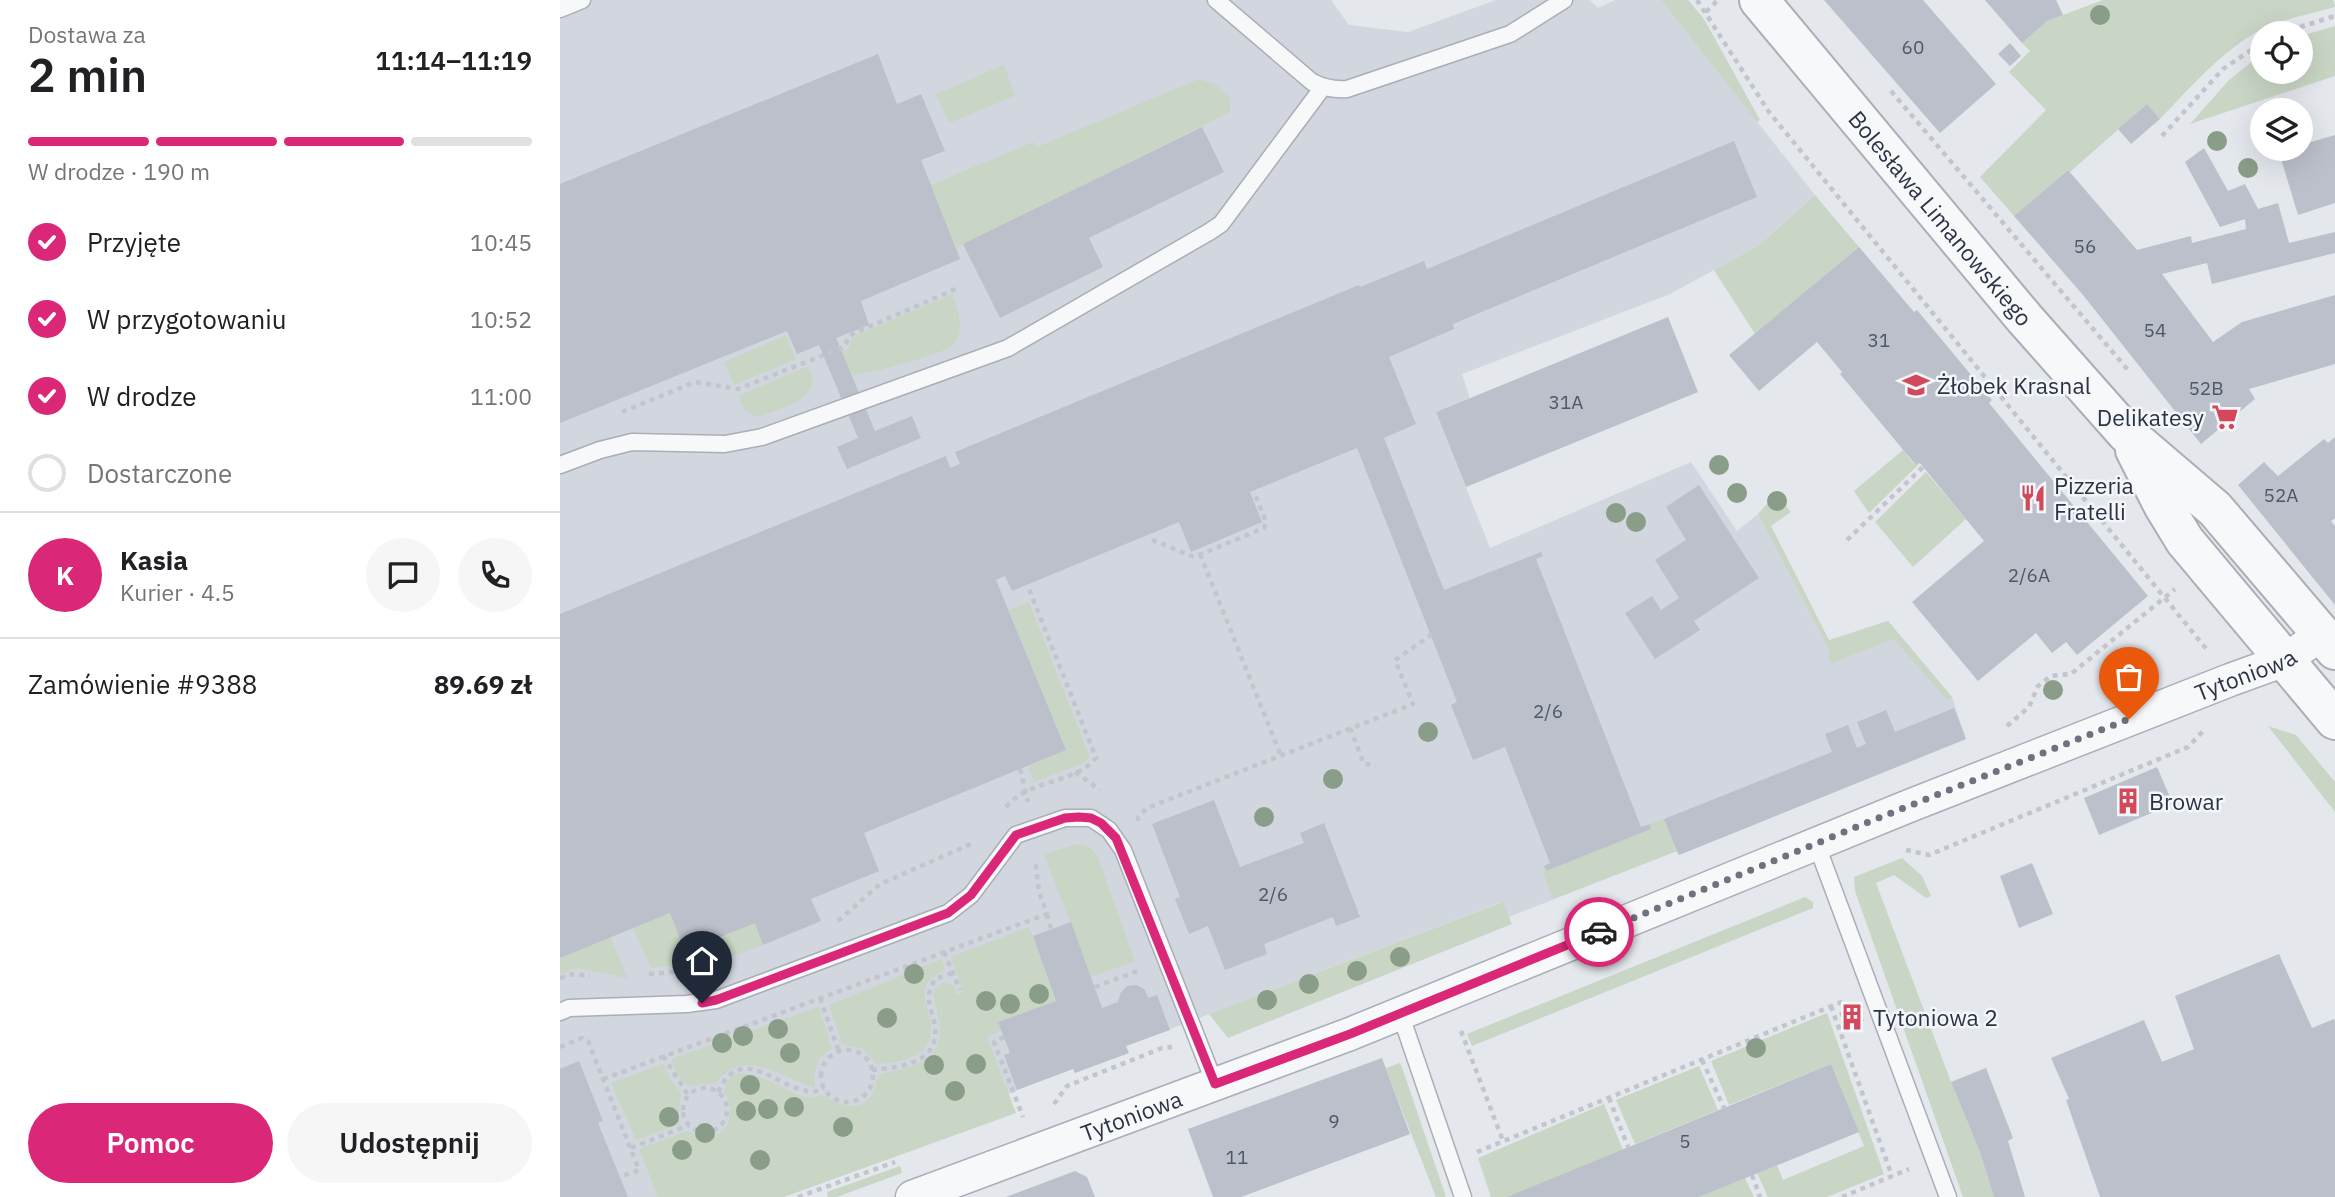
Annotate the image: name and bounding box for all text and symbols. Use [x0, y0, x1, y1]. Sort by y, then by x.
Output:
text: Dostawa za [28, 19, 146, 49]
map controls [2250, 21, 2313, 161]
button: locate [2250, 21, 2313, 84]
house number: 60 [1902, 35, 1924, 59]
text: 11:14–11:19 [375, 43, 532, 77]
text: 2 min [28, 45, 147, 105]
button: layers [2250, 98, 2313, 161]
street label: Bolesława Limanowskiego [1842, 104, 2039, 332]
text: W drodze · 190 m [28, 156, 210, 186]
icon: check [28, 223, 66, 261]
text: Przyjęte [87, 225, 181, 259]
text: 10:45 [470, 227, 532, 257]
house number: 56 [2074, 234, 2096, 258]
icon: check [28, 300, 66, 338]
text: W przygotowaniu [87, 302, 286, 336]
text: 10:52 [470, 304, 532, 334]
house number: 54 [2144, 318, 2166, 342]
house number: 31 [1868, 328, 1890, 352]
school or university icon: Żłobek Krasnal [1901, 370, 1931, 400]
place label: Żłobek Krasnal [1937, 370, 2091, 400]
house number: 52B [2188, 376, 2224, 400]
icon: check [28, 377, 66, 415]
text: W drodze [87, 379, 197, 413]
text: 11:00 [470, 381, 532, 411]
house number: 31A [1549, 390, 1583, 414]
place label: Delikatesy [2097, 402, 2205, 432]
supermarket icon: Delikatesy [2210, 402, 2240, 432]
text: Dostarczone [87, 456, 232, 490]
place label: Pizzeria Fratelli [2054, 470, 2134, 526]
restaurant icon: Pizzeria Fratelli [2018, 483, 2048, 513]
house number: 52A [2264, 483, 2298, 507]
button: chat [366, 538, 440, 612]
button: phone [458, 538, 532, 612]
text: Kasia [120, 543, 188, 577]
text: K [56, 558, 74, 592]
house number: 2/6A [2008, 563, 2050, 587]
text: Kurier · 4.5 [120, 577, 235, 607]
street label: Tytoniowa [2190, 642, 2302, 707]
pin [2099, 647, 2159, 719]
icon: bag [2110, 658, 2148, 696]
text: Zamówienie #9388 [28, 667, 257, 701]
text: 89.69 zł [434, 667, 532, 701]
house number: 2/6 [1533, 699, 1563, 723]
building icon: Browar [2113, 786, 2143, 816]
place label: Browar [2149, 786, 2224, 816]
house number: 2/6 [1258, 882, 1288, 906]
courier [1564, 897, 1634, 967]
icon: car [1580, 913, 1618, 951]
pin [672, 931, 732, 1003]
icon: home [683, 942, 721, 980]
building icon: Tytoniowa 2 [1837, 1002, 1867, 1032]
place label: Tytoniowa 2 [1873, 1002, 1998, 1032]
street label: Tytoniowa [1076, 1083, 1186, 1148]
button: Pomoc [28, 1103, 273, 1183]
button: Udostępnij [287, 1103, 532, 1183]
house number: 9 [1328, 1109, 1340, 1133]
house number: 5 [1679, 1129, 1691, 1153]
house number: 11 [1226, 1145, 1248, 1169]

